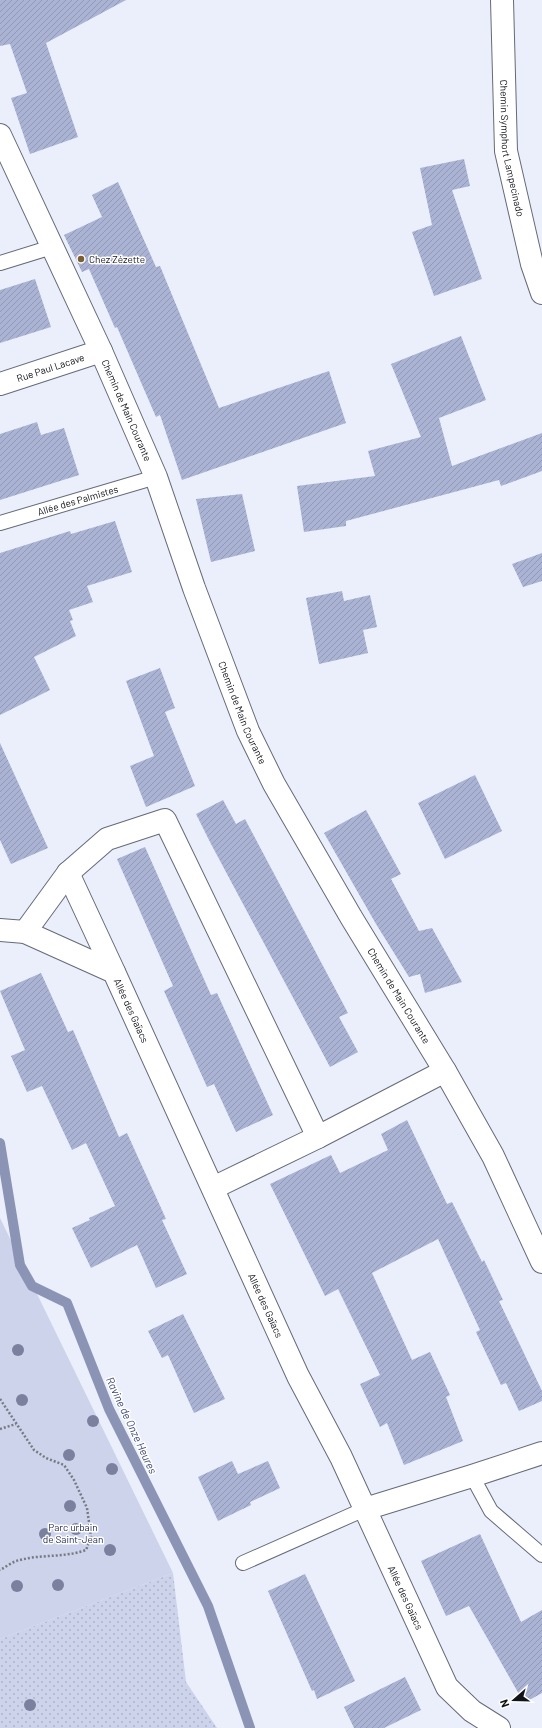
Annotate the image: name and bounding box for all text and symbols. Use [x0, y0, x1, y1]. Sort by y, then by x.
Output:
street label: Chemin Symphort Lampecinado [498, 80, 527, 218]
place label: Chez Zézette [89, 253, 145, 265]
marker: Chez Zézette [76, 254, 86, 264]
street label: Rue Paul Lacave [15, 351, 86, 384]
street label: Chemin de Main Courante [99, 357, 154, 463]
street label: Allée des Palmistes [36, 482, 120, 518]
street label: Chemin de Main Courante [216, 660, 269, 766]
street label: Chemin de Main Courante [365, 946, 433, 1046]
street label: Allée des Gaïacs [112, 976, 151, 1045]
street label: Allée des Gaïacs [246, 1271, 286, 1340]
water label: Ravine de Onze Heures [104, 1375, 160, 1475]
park label: Parc urbain de Saint-Jean [43, 1521, 103, 1545]
street label: Allée des Gaïacs [386, 1563, 426, 1632]
north arrow [494, 1680, 534, 1720]
text: N [497, 1698, 511, 1709]

